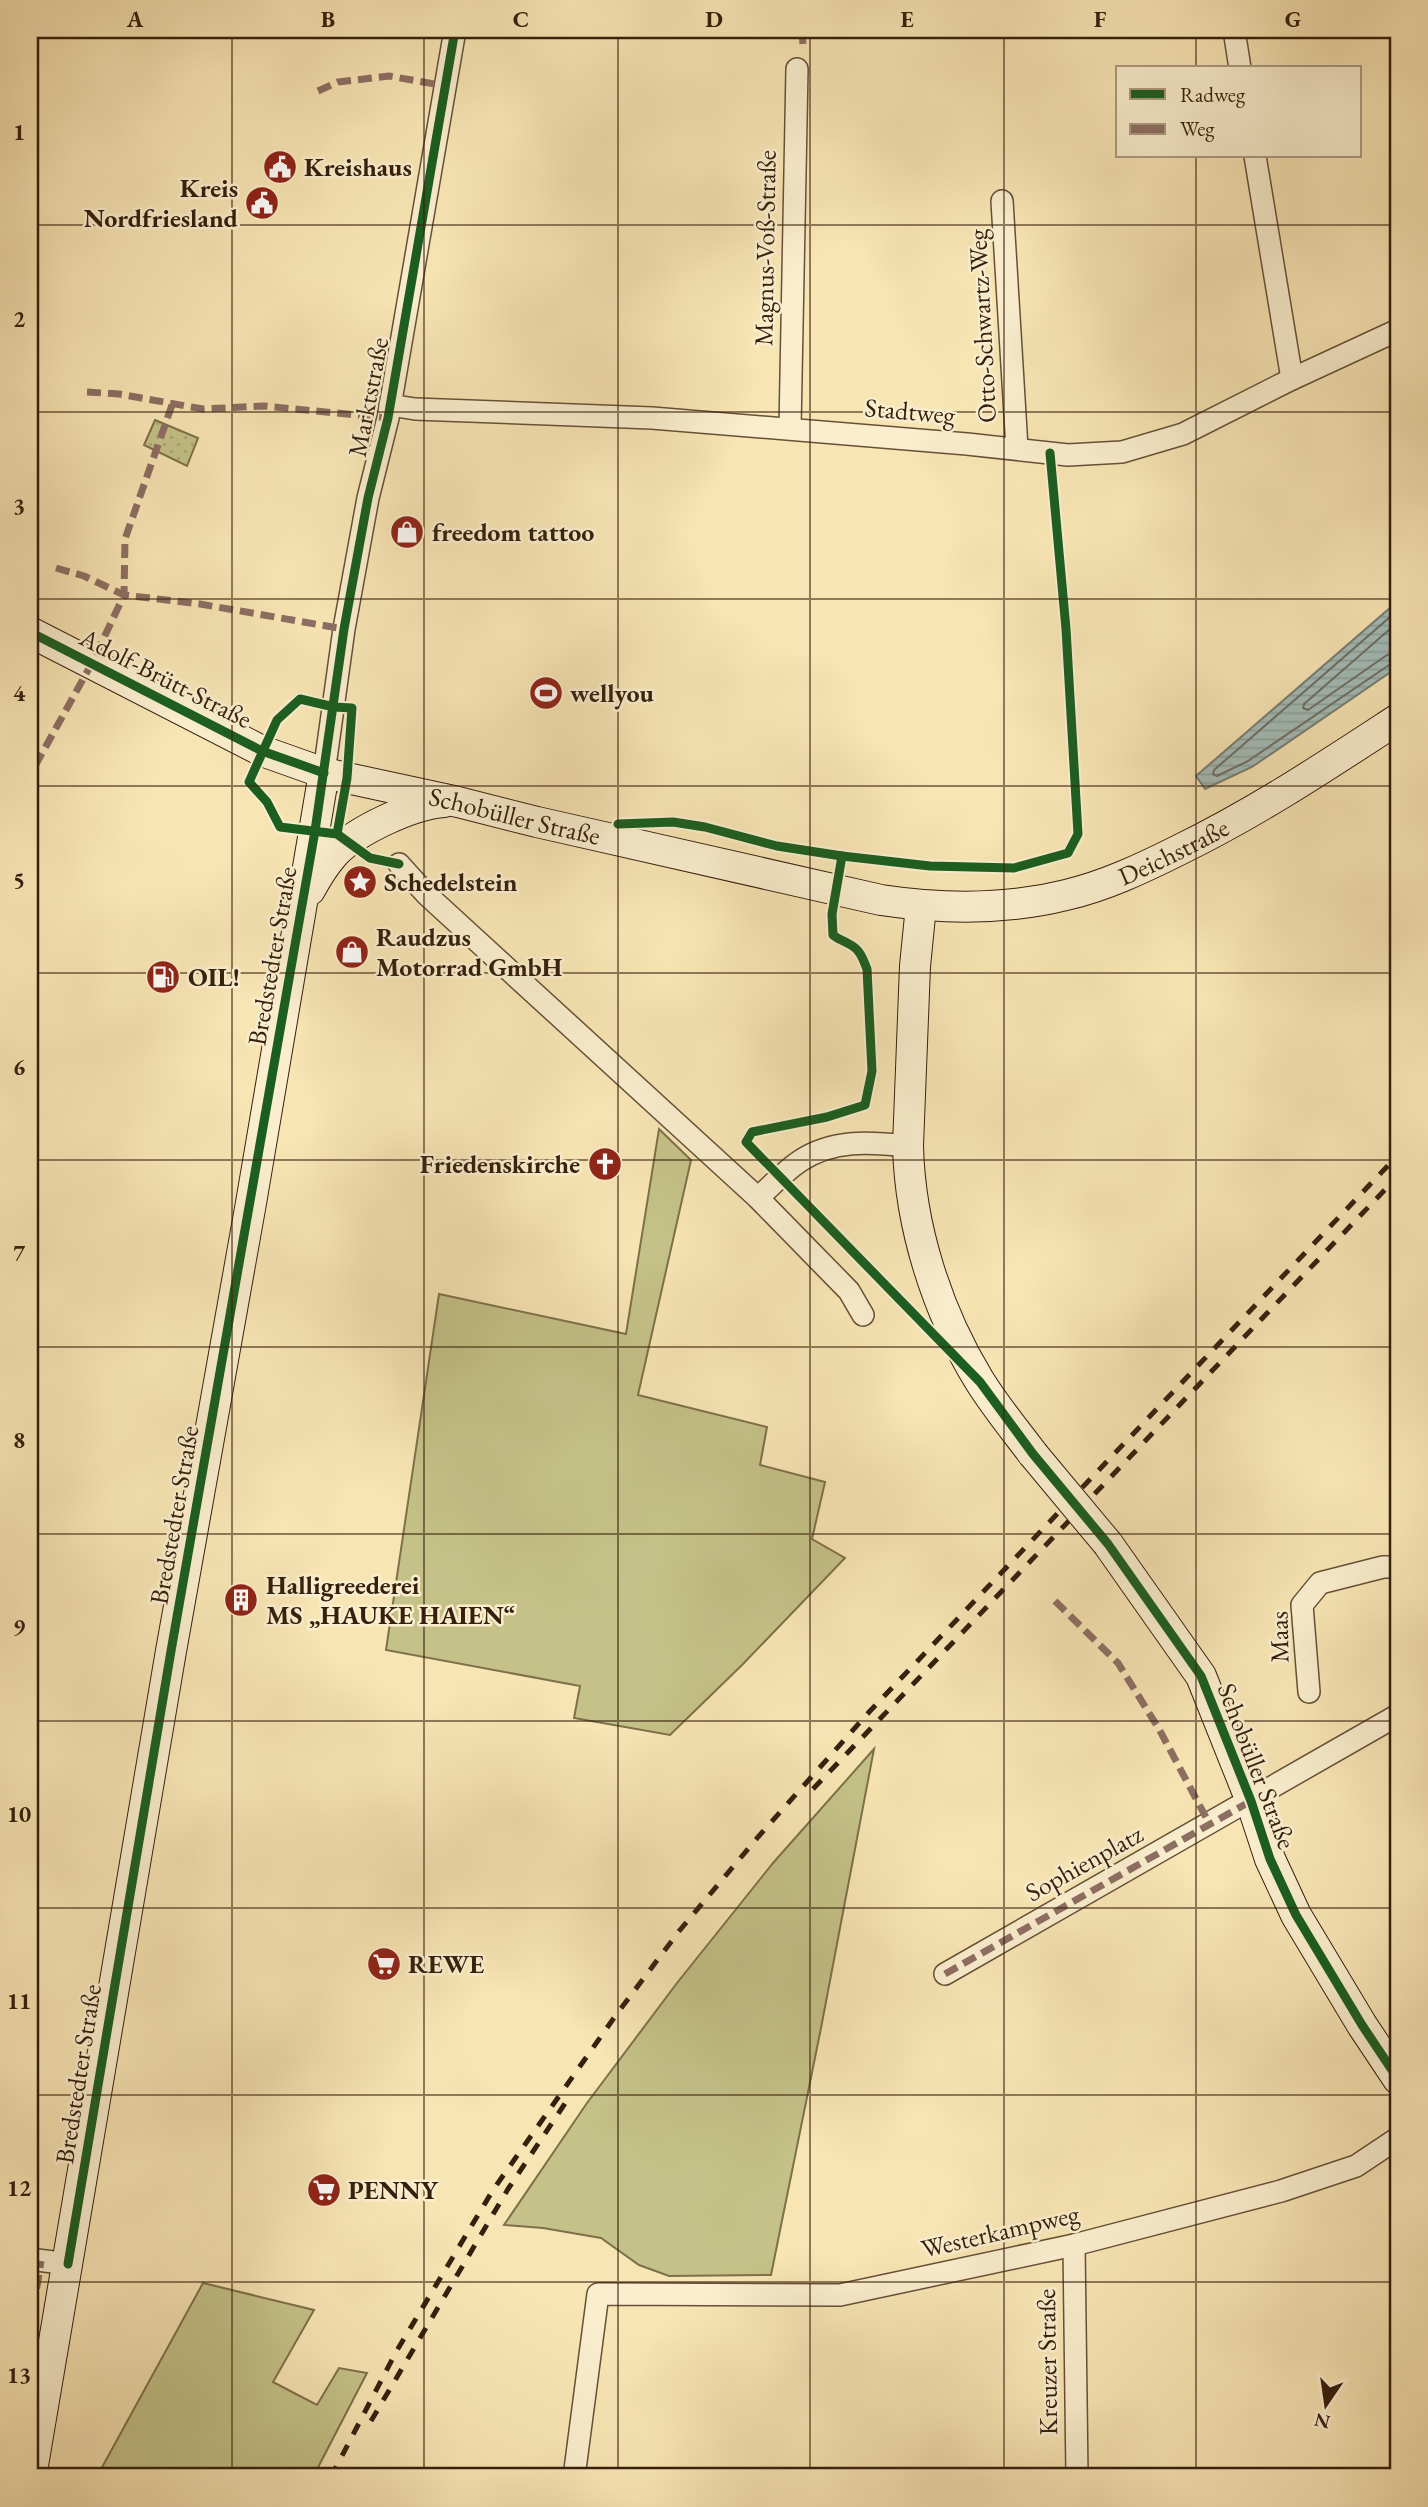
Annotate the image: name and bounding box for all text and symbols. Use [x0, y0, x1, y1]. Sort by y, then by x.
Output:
text: A [126, 4, 144, 34]
text: B [321, 4, 335, 34]
text: C [513, 4, 529, 34]
text: D [705, 4, 723, 34]
text: E [900, 4, 914, 34]
text: F [1094, 4, 1107, 34]
text: G [1285, 4, 1301, 34]
legend [1116, 66, 1362, 158]
text: Radweg [1180, 81, 1246, 108]
text: Weg [1180, 115, 1215, 142]
text: 1 [13, 117, 25, 147]
public building icon: Kreishaus [261, 148, 299, 186]
place label: Kreishaus [304, 150, 412, 184]
street label: Magnus-Voß-Straße [746, 150, 784, 346]
place label: Kreis Nordfriesland [84, 171, 239, 235]
public building icon: Kreis Nordfriesland [243, 184, 281, 222]
street label: Otto-Schwartz-Weg [960, 228, 1004, 424]
text: 2 [13, 304, 25, 334]
street label: Marktstraße [340, 334, 396, 460]
street label: Stadtweg [863, 390, 957, 432]
text: 3 [13, 491, 25, 521]
shop icon: freedom tattoo [388, 513, 426, 551]
place label: freedom tattoo [432, 515, 594, 549]
street label: Adolf-Brütt-Straße [73, 620, 258, 736]
sports icon: wellyou [527, 674, 565, 712]
place label: wellyou [570, 676, 655, 710]
text: 4 [13, 678, 26, 708]
street label: Schobüller Straße [426, 779, 604, 853]
street label: Deichstraße [1113, 810, 1235, 893]
place icon: Schedelstein [341, 863, 379, 901]
street label: Bredstedter Straße [240, 864, 304, 1048]
text: 5 [13, 865, 25, 895]
place label: Schedelstein [384, 865, 518, 899]
place label: Raudzus Motorrad GmbH [376, 920, 563, 984]
shop icon: Raudzus Motorrad GmbH [333, 933, 371, 971]
fuel station icon: OIL! [144, 958, 182, 996]
place label: OIL! [188, 960, 240, 994]
text: 6 [13, 1052, 25, 1082]
church icon: Friedenskirche [586, 1145, 624, 1183]
place label: Friedenskirche [420, 1147, 580, 1181]
text: 7 [13, 1238, 26, 1268]
street label: Bredstedter Straße [142, 1423, 206, 1607]
text: 8 [13, 1425, 25, 1455]
place label: Halligreederei MS „HAUKE HAIEN“ [266, 1568, 515, 1632]
building icon: Halligreederei MS „HAUKE HAIEN“ [222, 1581, 260, 1619]
street label: Maas [1262, 1611, 1296, 1663]
text: 9 [13, 1612, 25, 1642]
street label: Schobüller Straße [1210, 1678, 1304, 1854]
text: 10 [7, 1799, 31, 1829]
street label: Sophienplatz [1019, 1817, 1149, 1909]
supermarket icon: REWE [365, 1945, 403, 1983]
place label: REWE [408, 1947, 484, 1981]
street label: Bredstedter Straße [47, 1982, 109, 2166]
text: 11 [7, 1986, 31, 2016]
supermarket icon: PENNY [305, 2171, 343, 2209]
text: 12 [7, 2173, 31, 2203]
place label: PENNY [348, 2173, 439, 2207]
street label: Westerkampweg [918, 2196, 1083, 2266]
street label: Kreuzer Straße [1029, 2288, 1065, 2436]
text: 13 [7, 2360, 31, 2390]
north arrow [1292, 2370, 1362, 2440]
text: N [1311, 2407, 1333, 2435]

